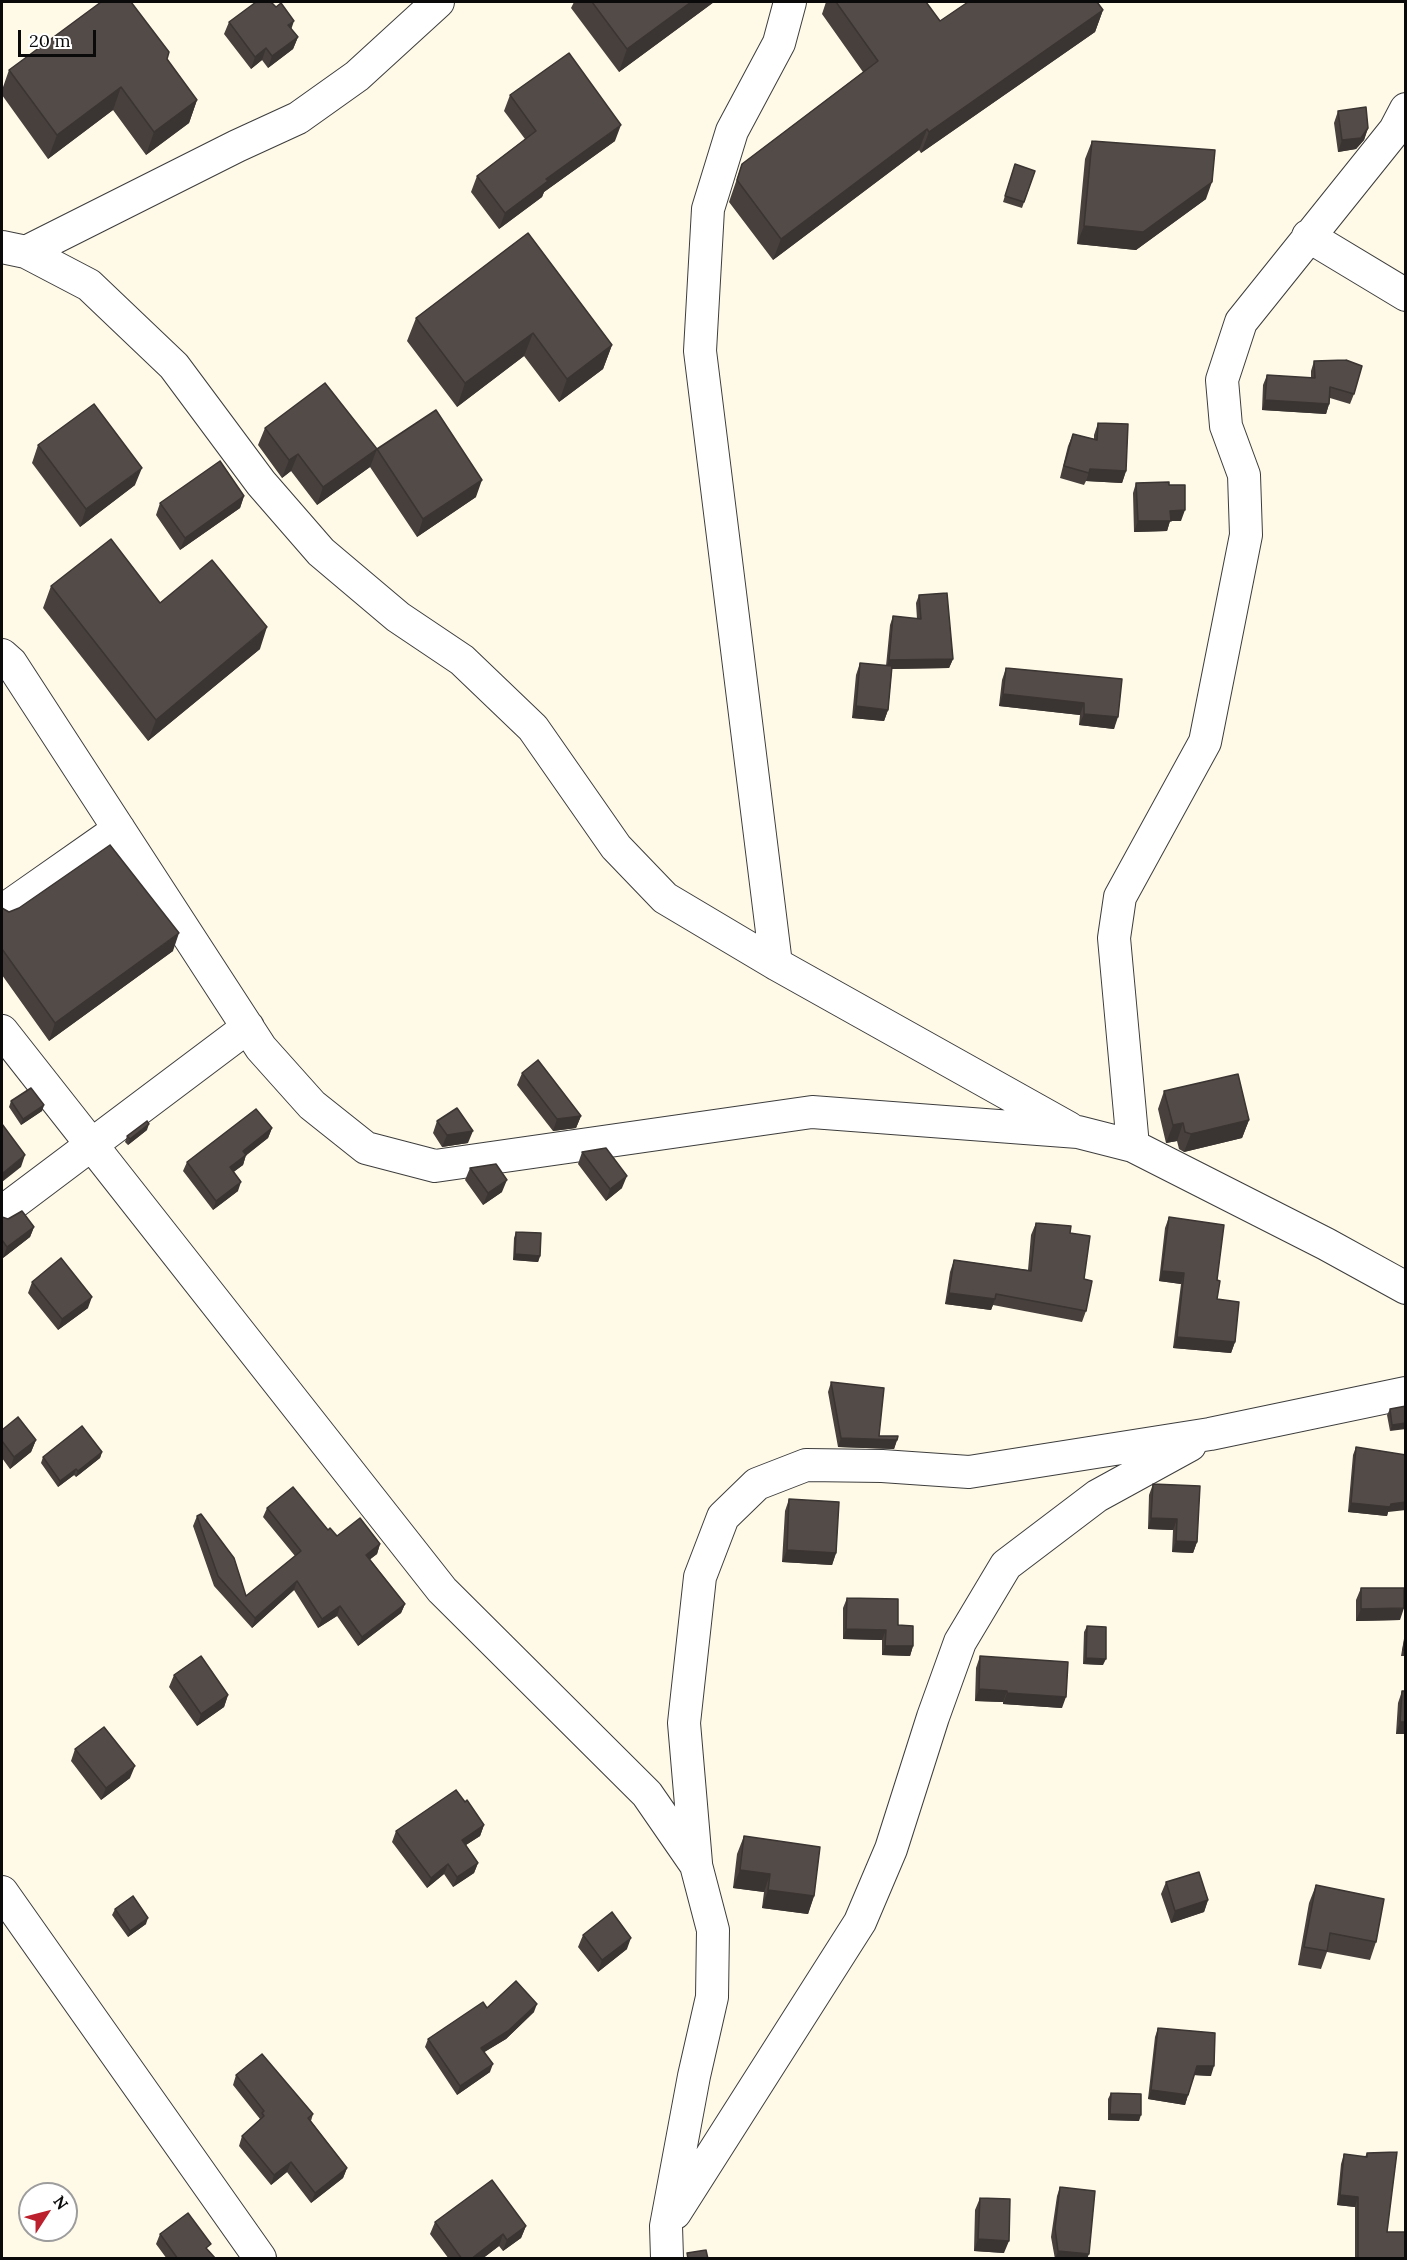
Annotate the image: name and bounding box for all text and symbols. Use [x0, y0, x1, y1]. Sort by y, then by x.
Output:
scale bar [21, 18, 99, 56]
text: 20 m [29, 29, 71, 52]
north arrow [18, 2182, 78, 2242]
text: N [49, 2192, 73, 2213]

